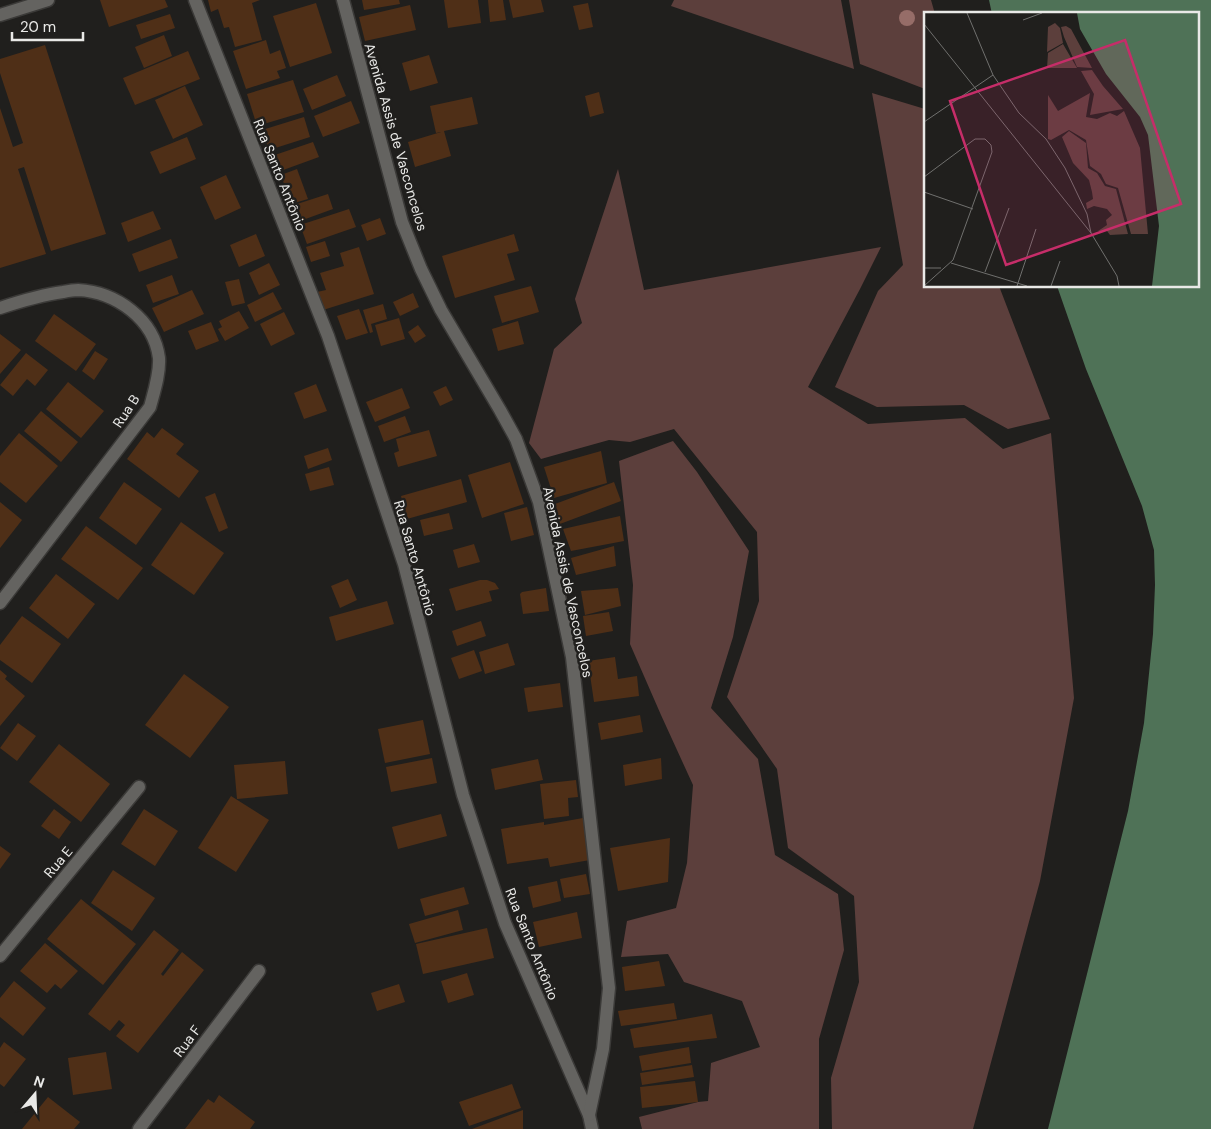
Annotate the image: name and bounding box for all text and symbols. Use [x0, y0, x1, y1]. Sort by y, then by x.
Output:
scale bar [12, 10, 84, 42]
inset map [924, 12, 1198, 288]
text: 20 m [20, 17, 56, 37]
street label: Avenida Assis de Vasconcelos [360, 41, 432, 233]
street label: Rua Santo Antônio [249, 116, 311, 234]
street label: Rua B [109, 391, 143, 431]
street label: Avenida Assis de Vasconcelos [539, 485, 597, 679]
street label: Rua Santo Antônio [390, 498, 440, 618]
street label: Rua E [40, 843, 76, 881]
street label: Rua Santo Antônio [501, 885, 563, 1003]
street label: Rua F [169, 1021, 205, 1060]
north arrow [10, 1069, 60, 1119]
text: N [31, 1072, 47, 1092]

